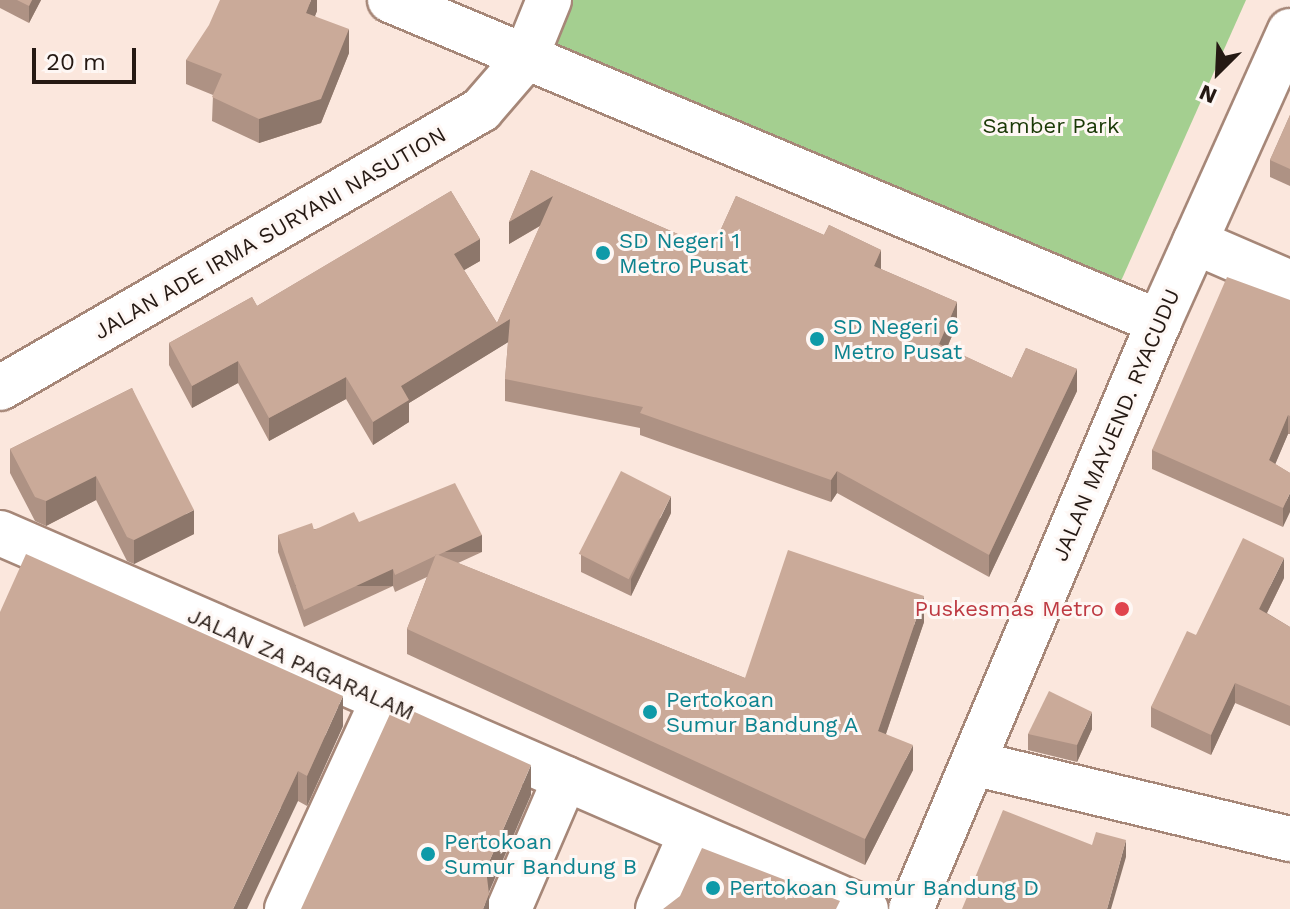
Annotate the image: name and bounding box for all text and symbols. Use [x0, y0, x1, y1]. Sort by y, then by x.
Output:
scale bar [36, 32, 140, 82]
north arrow [1178, 32, 1258, 112]
text: 20 m [46, 48, 106, 76]
text: N [1195, 80, 1221, 109]
park label: Samber Park [982, 113, 1120, 139]
street label: JALAN ADE IRMA SURYANI NASUTION [89, 121, 451, 345]
place label: SD Negeri 1 Metro Pusat [619, 227, 748, 278]
marker: SD Negeri 1 Metro Pusat [594, 244, 612, 262]
street label: JALAN MAYJEND. RYACUDU [1047, 285, 1185, 565]
place label: SD Negeri 6 Metro Pusat [833, 313, 962, 364]
marker: SD Negeri 6 Metro Pusat [808, 330, 826, 348]
place label: Puskesmas Metro [915, 596, 1104, 622]
marker: Puskesmas Metro [1111, 598, 1133, 620]
street label: JALAN ZA PAGARALAM [183, 602, 419, 726]
place label: Pertokoan Sumur Bandung A [666, 686, 860, 738]
marker: Pertokoan Sumur Bandung A [641, 703, 659, 721]
place label: Pertokoan Sumur Bandung B [444, 828, 638, 880]
marker: Pertokoan Sumur Bandung B [419, 845, 437, 863]
place label: Pertokoan Sumur Bandung D [729, 875, 1040, 901]
marker: Pertokoan Sumur Bandung D [704, 879, 722, 897]

